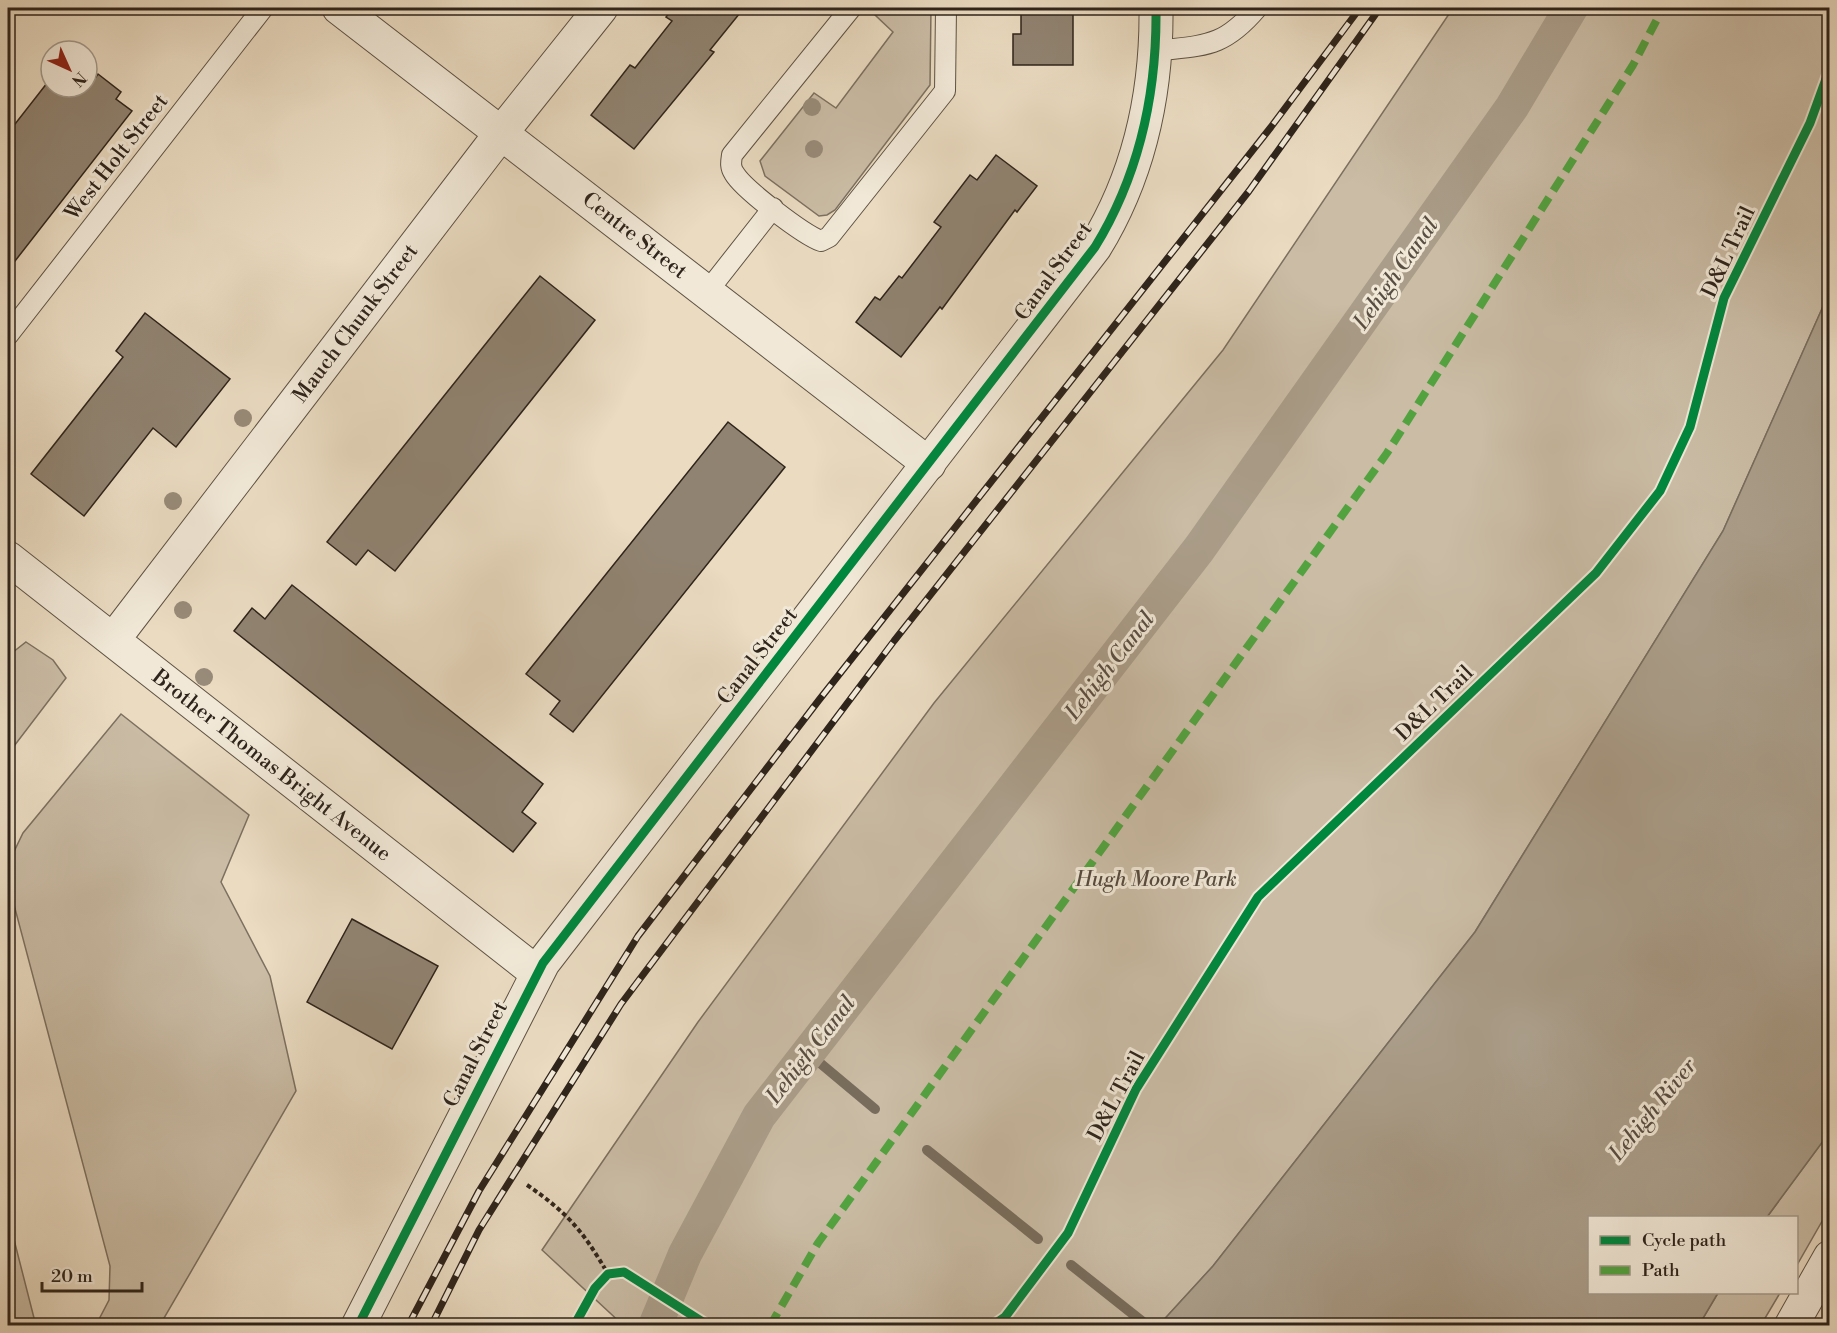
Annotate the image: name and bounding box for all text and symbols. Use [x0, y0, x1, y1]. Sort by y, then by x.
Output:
north arrow [39, 39, 99, 99]
text: N [67, 67, 90, 91]
street label: West Holt Street [59, 89, 174, 227]
street label: Centre Street [577, 187, 692, 285]
street label: D&L Trail [1696, 203, 1761, 302]
water label: Lehigh Canal [1347, 213, 1444, 336]
street label: Canal Street [1009, 217, 1099, 326]
street label: Mauch Chunk Street [288, 239, 424, 408]
street label: Canal Street [712, 603, 804, 710]
water label: Lehigh Canal [1059, 607, 1161, 726]
street label: D&L Trail [1390, 660, 1479, 747]
street label: Brother Thomas Bright Avenue [146, 664, 396, 867]
park label: Hugh Moore Park [1074, 867, 1237, 893]
water label: Lehigh Canal [760, 991, 862, 1110]
street label: Canal Street [438, 996, 514, 1112]
street label: D&L Trail [1082, 1047, 1151, 1146]
water label: Lehigh River [1603, 1053, 1703, 1167]
legend [1588, 1216, 1798, 1294]
text: Cycle path [1642, 1229, 1726, 1252]
scale bar [42, 1255, 142, 1293]
text: Path [1642, 1259, 1680, 1282]
text: 20 m [51, 1265, 93, 1288]

